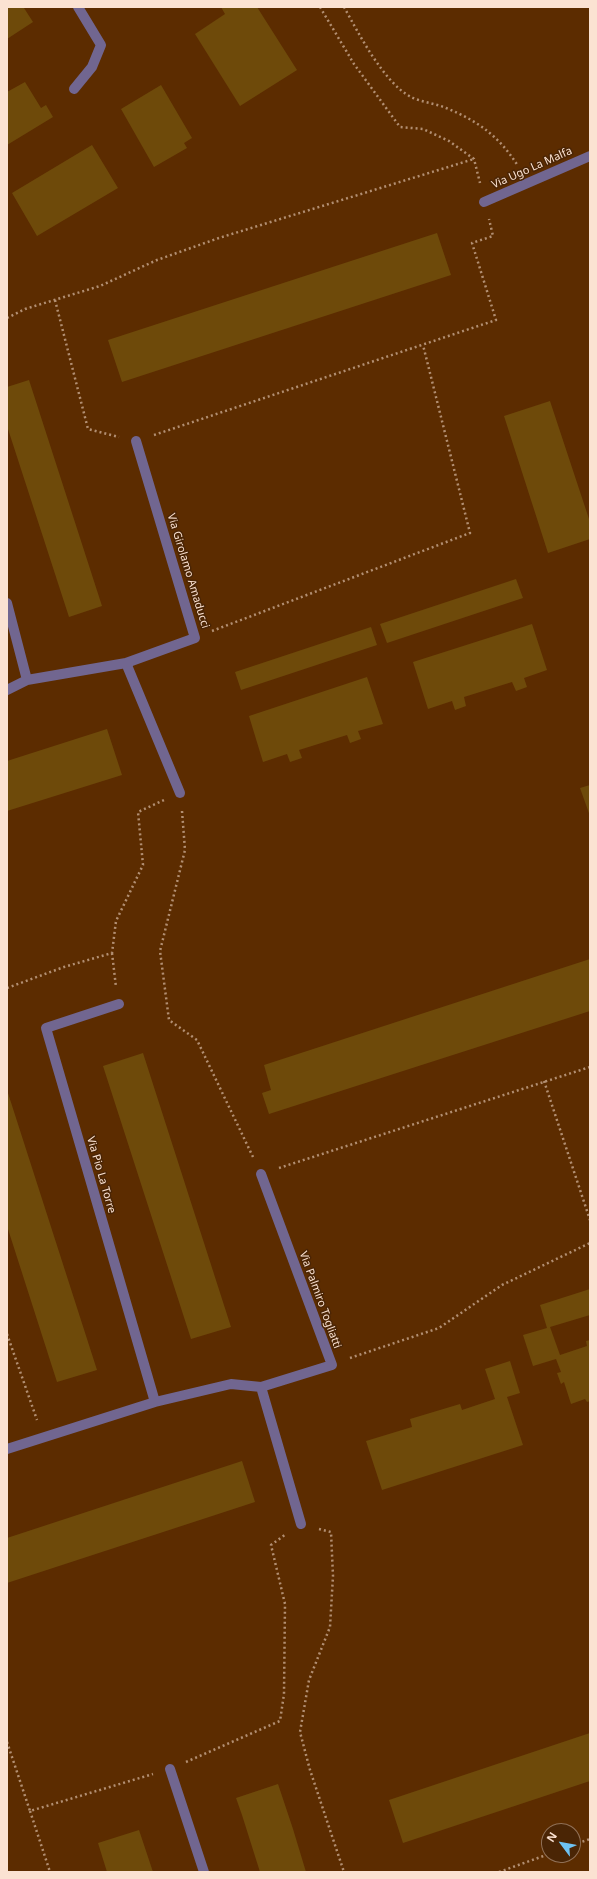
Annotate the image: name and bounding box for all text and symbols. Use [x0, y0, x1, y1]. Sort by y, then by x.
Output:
street label: Via Ugo La Malfa [490, 144, 574, 192]
street label: Via Girolamo Amaducci [164, 512, 212, 630]
street label: Via Pio La Torre [84, 1135, 118, 1215]
street label: Via Palmiro Togliatti [296, 1250, 344, 1350]
north arrow [541, 1823, 581, 1863]
text: N [543, 1829, 560, 1845]

